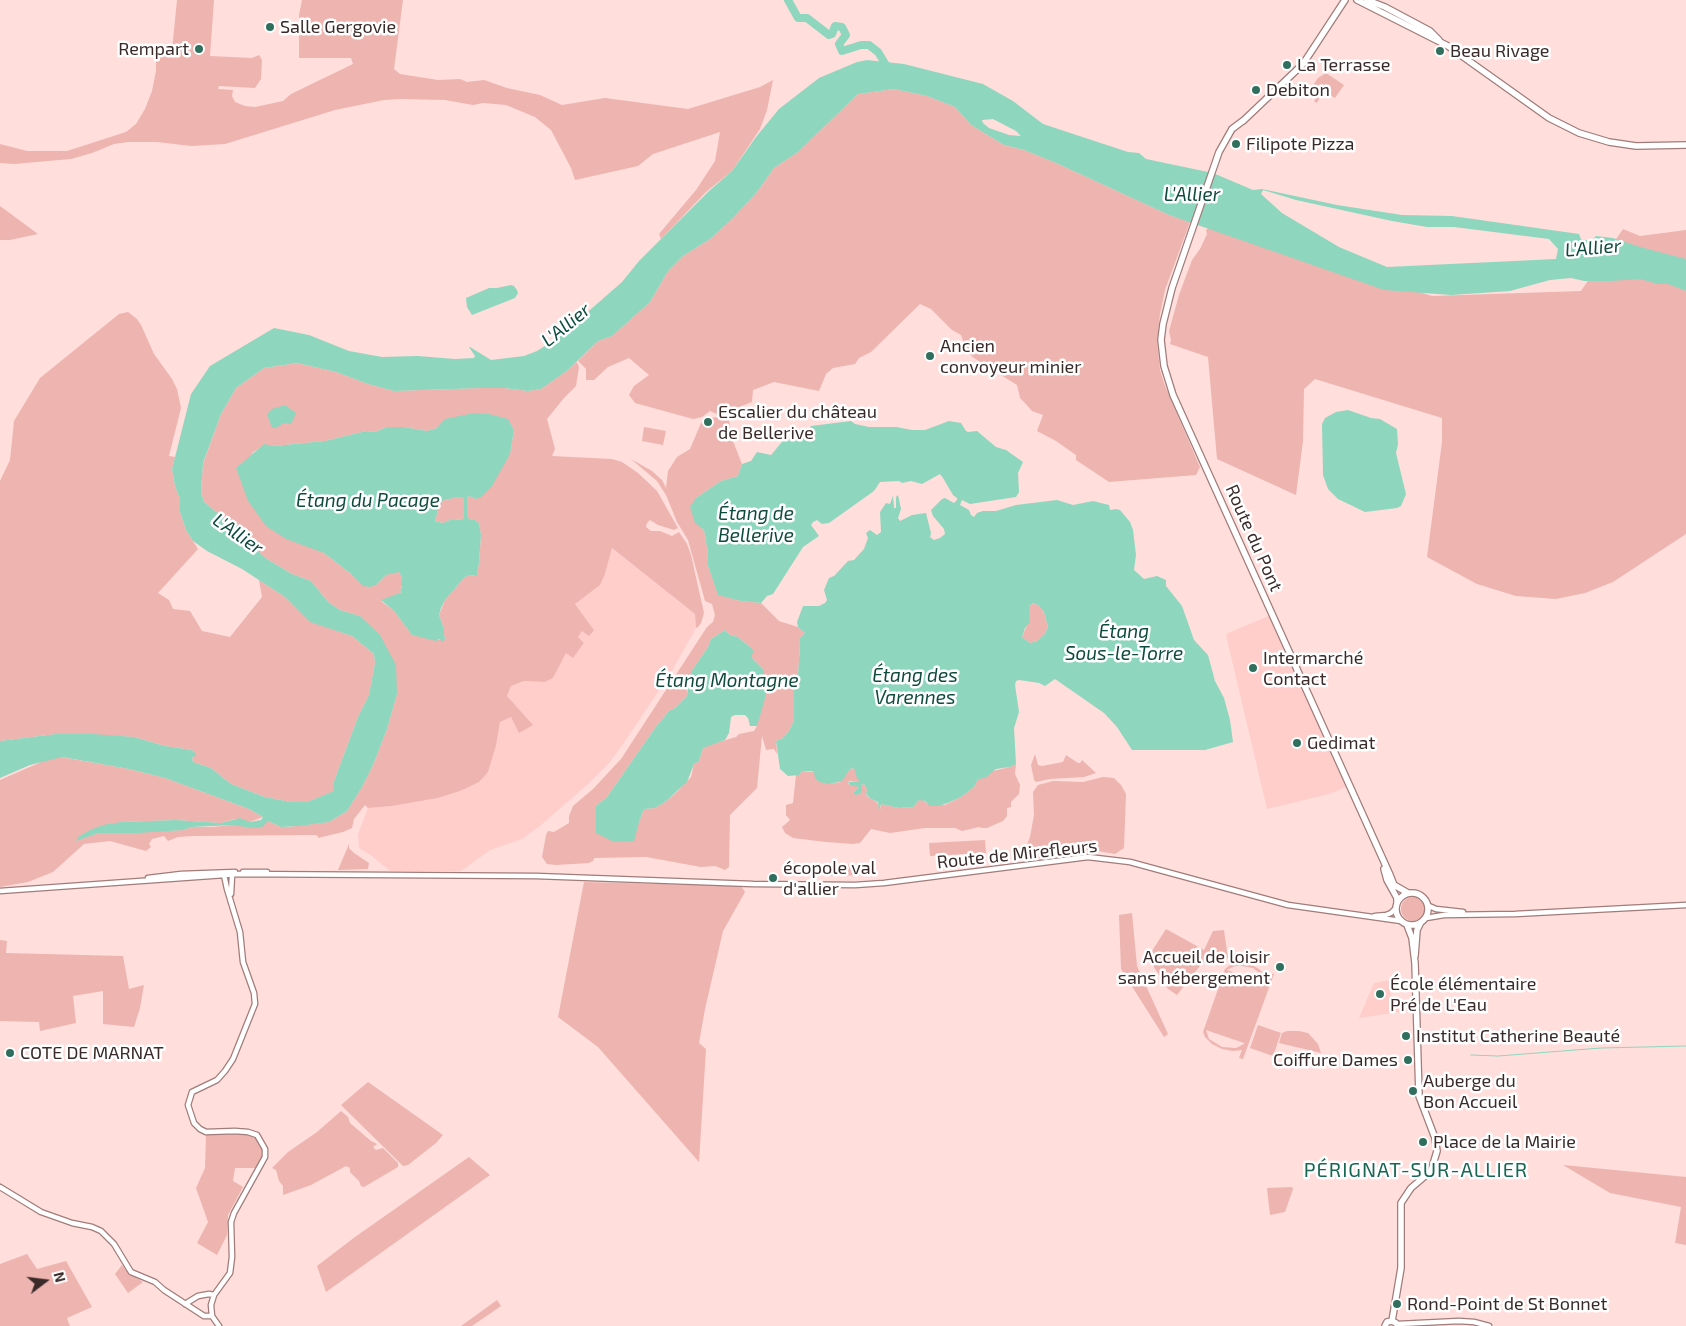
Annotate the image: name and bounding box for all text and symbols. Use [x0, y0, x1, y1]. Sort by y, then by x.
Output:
place label: Salle Gergovie [280, 16, 396, 38]
marker: Salle Gergovie [264, 21, 276, 33]
place label: Rempart [118, 38, 189, 60]
place label: Beau Rivage [1450, 40, 1550, 62]
marker: Rempart [193, 43, 205, 55]
marker: Beau Rivage [1434, 45, 1446, 57]
place label: La Terrasse [1297, 54, 1391, 76]
marker: La Terrasse [1281, 59, 1293, 71]
place label: Debiton [1266, 79, 1330, 101]
marker: Debiton [1250, 84, 1262, 96]
place label: Filipote Pizza [1246, 133, 1354, 155]
marker: Filipote Pizza [1230, 138, 1242, 150]
water label: L'Allier [1164, 184, 1220, 206]
water label: L'Allier [1564, 234, 1622, 262]
water label: L'Allier [537, 298, 595, 352]
place label: Ancien convoyeur minier [940, 335, 1081, 378]
marker: Ancien convoyeur minier [924, 350, 936, 362]
place label: Escalier du château de Bellerive [718, 401, 877, 444]
marker: Escalier du château de Bellerive [702, 416, 714, 428]
street label: Route du Pont [1221, 481, 1287, 595]
water label: Étang du Pacage [296, 490, 440, 512]
water label: Étang de Bellerive [718, 503, 794, 547]
water label: L'Allier [208, 508, 268, 560]
water label: Étang Sous-le-Torre [1065, 621, 1183, 665]
place label: Intermarché Contact [1263, 647, 1363, 690]
marker: Intermarché Contact [1247, 662, 1259, 674]
water label: Étang des Varennes [872, 665, 958, 709]
water label: Étang Montagne [655, 670, 799, 692]
place label: Gedimat [1307, 732, 1375, 754]
marker: Gedimat [1291, 737, 1303, 749]
street label: Route de Mirefleurs [936, 835, 1098, 873]
place label: écopole val d'allier [783, 857, 876, 900]
marker: écopole val d'allier [767, 872, 779, 884]
place label: Accueil de loisir sans hébergement [1118, 946, 1270, 989]
marker: Accueil de loisir sans hébergement [1274, 961, 1286, 973]
place label: École élémentaire Pré de L'Eau [1390, 973, 1536, 1016]
marker: École élémentaire Pré de L'Eau [1374, 988, 1386, 1000]
place label: Institut Catherine Beauté [1416, 1025, 1620, 1047]
marker: Institut Catherine Beauté [1400, 1030, 1412, 1042]
place label: COTE DE MARNAT [20, 1042, 164, 1064]
marker: COTE DE MARNAT [4, 1047, 16, 1059]
place label: Coiffure Dames [1273, 1049, 1398, 1071]
marker: Coiffure Dames [1402, 1054, 1414, 1066]
place label: Auberge du Bon Accueil [1423, 1070, 1517, 1112]
marker: Auberge du Bon Accueil [1407, 1085, 1419, 1097]
place label: Place de la Mairie [1433, 1131, 1576, 1153]
marker: Place de la Mairie [1417, 1136, 1429, 1148]
district label: PÉRIGNAT-SUR-ALLIER [1301, 1158, 1531, 1182]
north arrow [20, 1256, 70, 1306]
text: N [50, 1270, 69, 1284]
place label: Rond-Point de St Bonnet [1407, 1293, 1607, 1315]
marker: Rond-Point de St Bonnet [1391, 1298, 1403, 1310]

